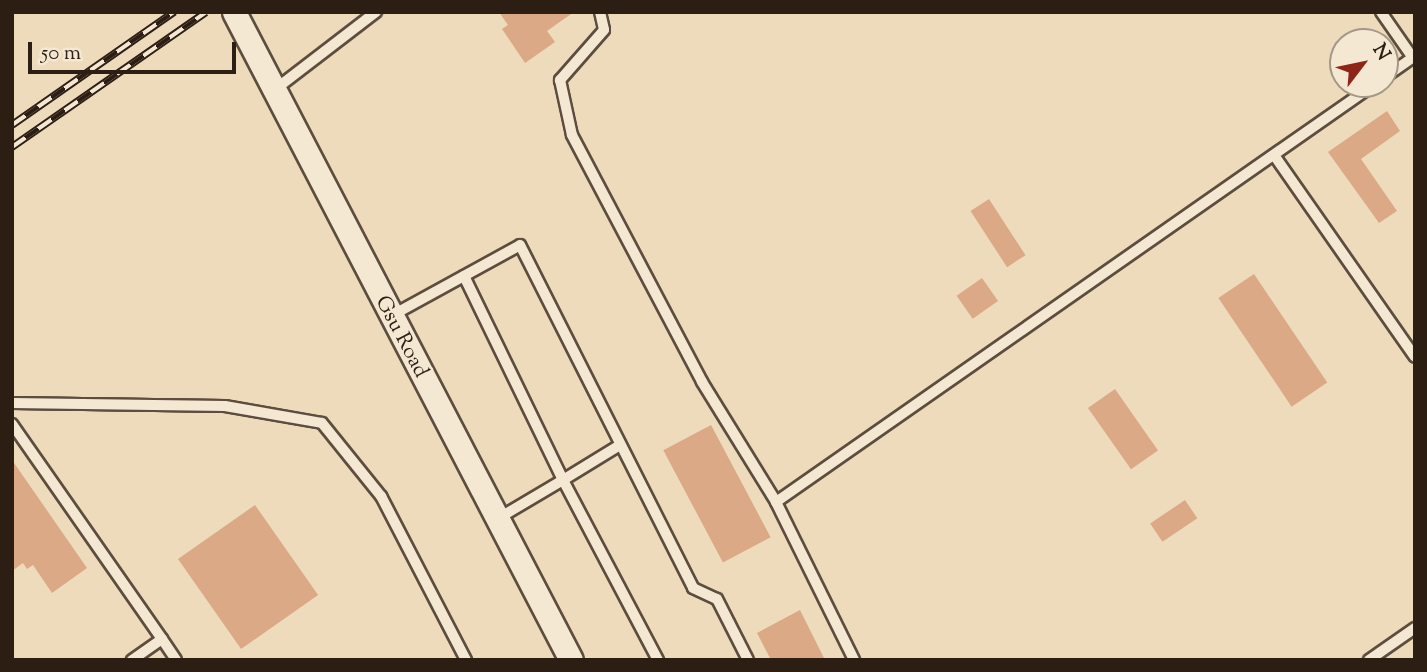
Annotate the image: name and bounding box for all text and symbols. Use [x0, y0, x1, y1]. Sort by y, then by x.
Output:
scale bar [32, 28, 240, 72]
north arrow [1329, 28, 1399, 98]
text: 50 m [41, 39, 81, 69]
text: N [1365, 39, 1396, 66]
street label: Gsu Road [369, 292, 433, 382]

